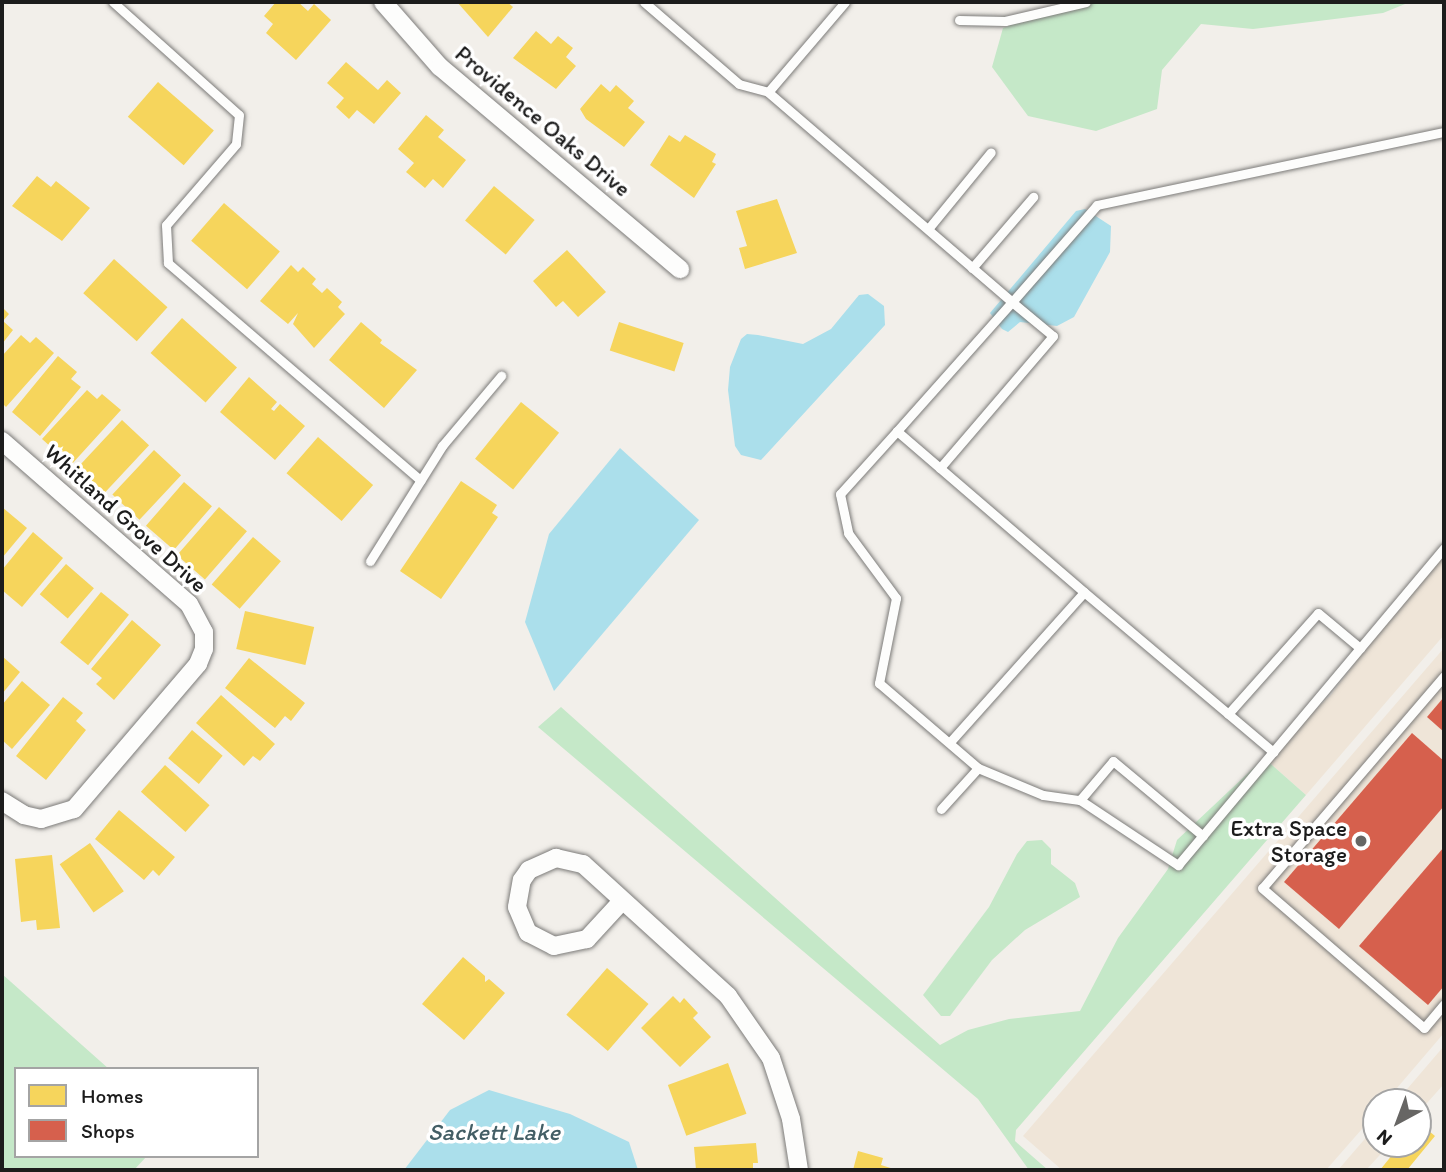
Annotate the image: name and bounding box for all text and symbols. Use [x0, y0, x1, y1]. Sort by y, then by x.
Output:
street label: Providence Oaks Drive [449, 39, 637, 203]
street label: Whitland Grove Drive [39, 437, 213, 599]
place label: Extra Space Storage [1230, 814, 1347, 868]
marker: Extra Space Storage [1353, 833, 1369, 849]
legend [14, 1067, 259, 1158]
text: Homes [81, 1083, 143, 1108]
north arrow [1362, 1088, 1432, 1158]
text: Shops [81, 1118, 135, 1143]
water label: Sackett Lake [428, 1118, 560, 1146]
text: N [1372, 1125, 1397, 1151]

